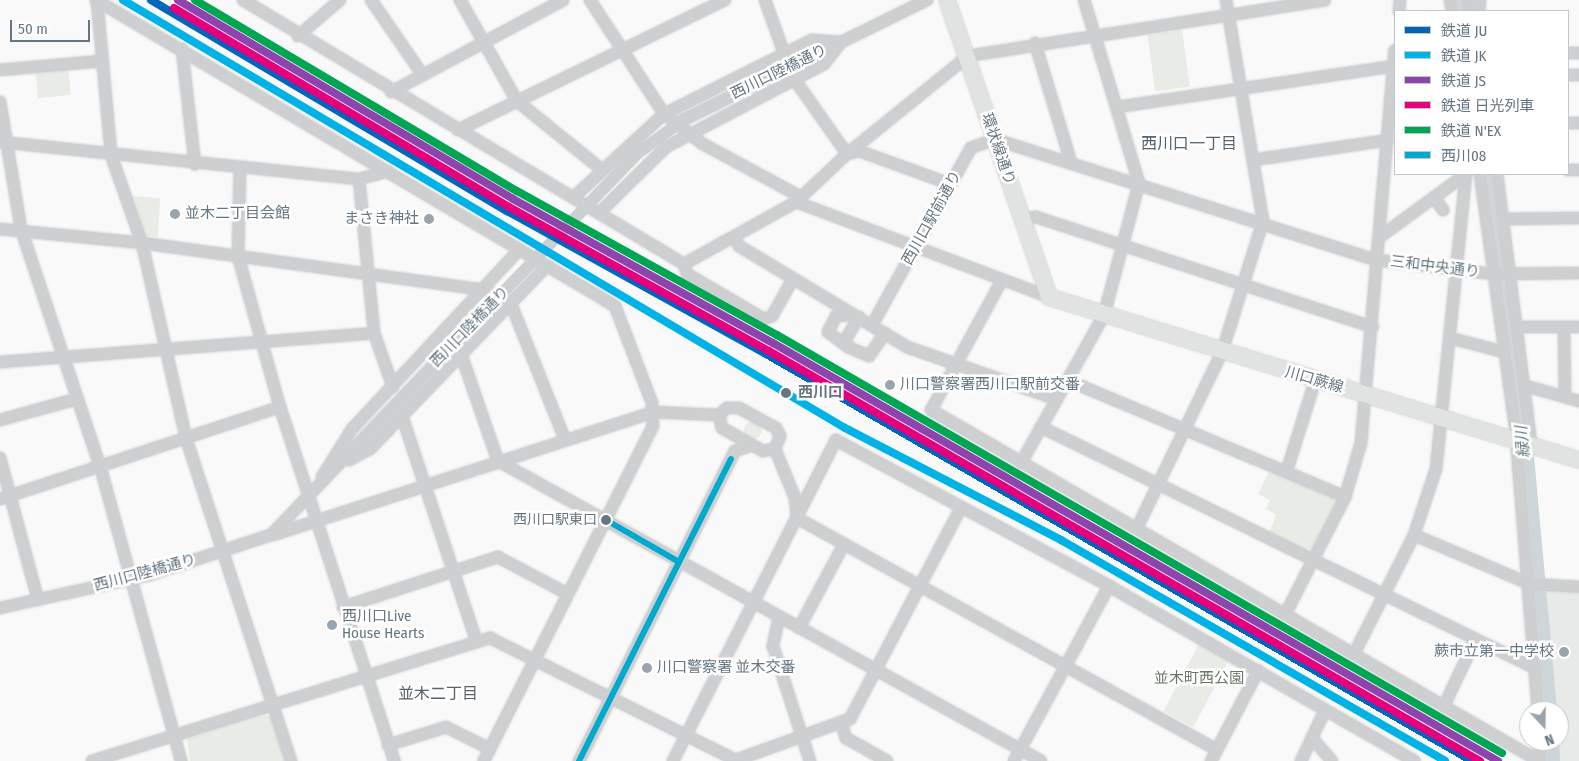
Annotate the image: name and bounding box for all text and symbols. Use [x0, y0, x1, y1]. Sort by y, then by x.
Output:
scale bar [12, 10, 92, 42]
legend [1394, 10, 1569, 175]
text: 50 m [18, 20, 48, 38]
text: 鉄道 JU [1441, 22, 1487, 40]
street label: 西川口陸橋通り [728, 41, 830, 103]
text: 鉄道 JK [1441, 47, 1487, 65]
text: 鉄道 JS [1441, 72, 1486, 90]
text: 鉄道 日光列車 [1441, 97, 1535, 115]
street label: 環状線通り [977, 111, 1019, 187]
text: 鉄道 N'EX [1441, 122, 1501, 140]
district label: 西川口一丁目 [1141, 134, 1237, 154]
text: 西川08 [1441, 147, 1486, 165]
street label: 西川口駅前通り [899, 168, 965, 268]
place label: 並木二丁目会館 [185, 205, 290, 223]
marker: 並木二丁目会館 [169, 208, 181, 220]
place label: まさき神社 [344, 210, 419, 228]
marker: まさき神社 [423, 213, 435, 225]
street label: 三和中央通り [1389, 253, 1481, 281]
street label: 西川口陸橋通り [427, 283, 513, 371]
street label: 川口蕨線 [1283, 363, 1345, 397]
place label: 川口警察署西川口駅前交番 [900, 376, 1080, 394]
marker: 川口警察署西川口駅前交番 [884, 379, 896, 391]
marker: 西川口 [777, 384, 795, 402]
place label: 西川口 [798, 384, 843, 402]
water label: 緑川 [1512, 425, 1534, 459]
place label: 西川口駅東口 [513, 512, 597, 528]
marker: 西川口駅東口 [601, 515, 611, 525]
street label: 西川口陸橋通り [92, 551, 198, 595]
place label: 西川口Live House Hearts [342, 607, 424, 642]
marker: 西川口Live House Hearts [326, 619, 338, 631]
place label: 蕨市立第一中学校 [1434, 643, 1554, 661]
marker: 蕨市立第一中学校 [1558, 646, 1570, 658]
place label: 川口警察署 並木交番 [657, 659, 796, 677]
marker: 川口警察署 並木交番 [641, 662, 653, 674]
park label: 並木町西公園 [1154, 670, 1244, 688]
district label: 並木二丁目 [398, 684, 478, 704]
north arrow [1519, 701, 1569, 751]
text: N [1542, 730, 1556, 749]

